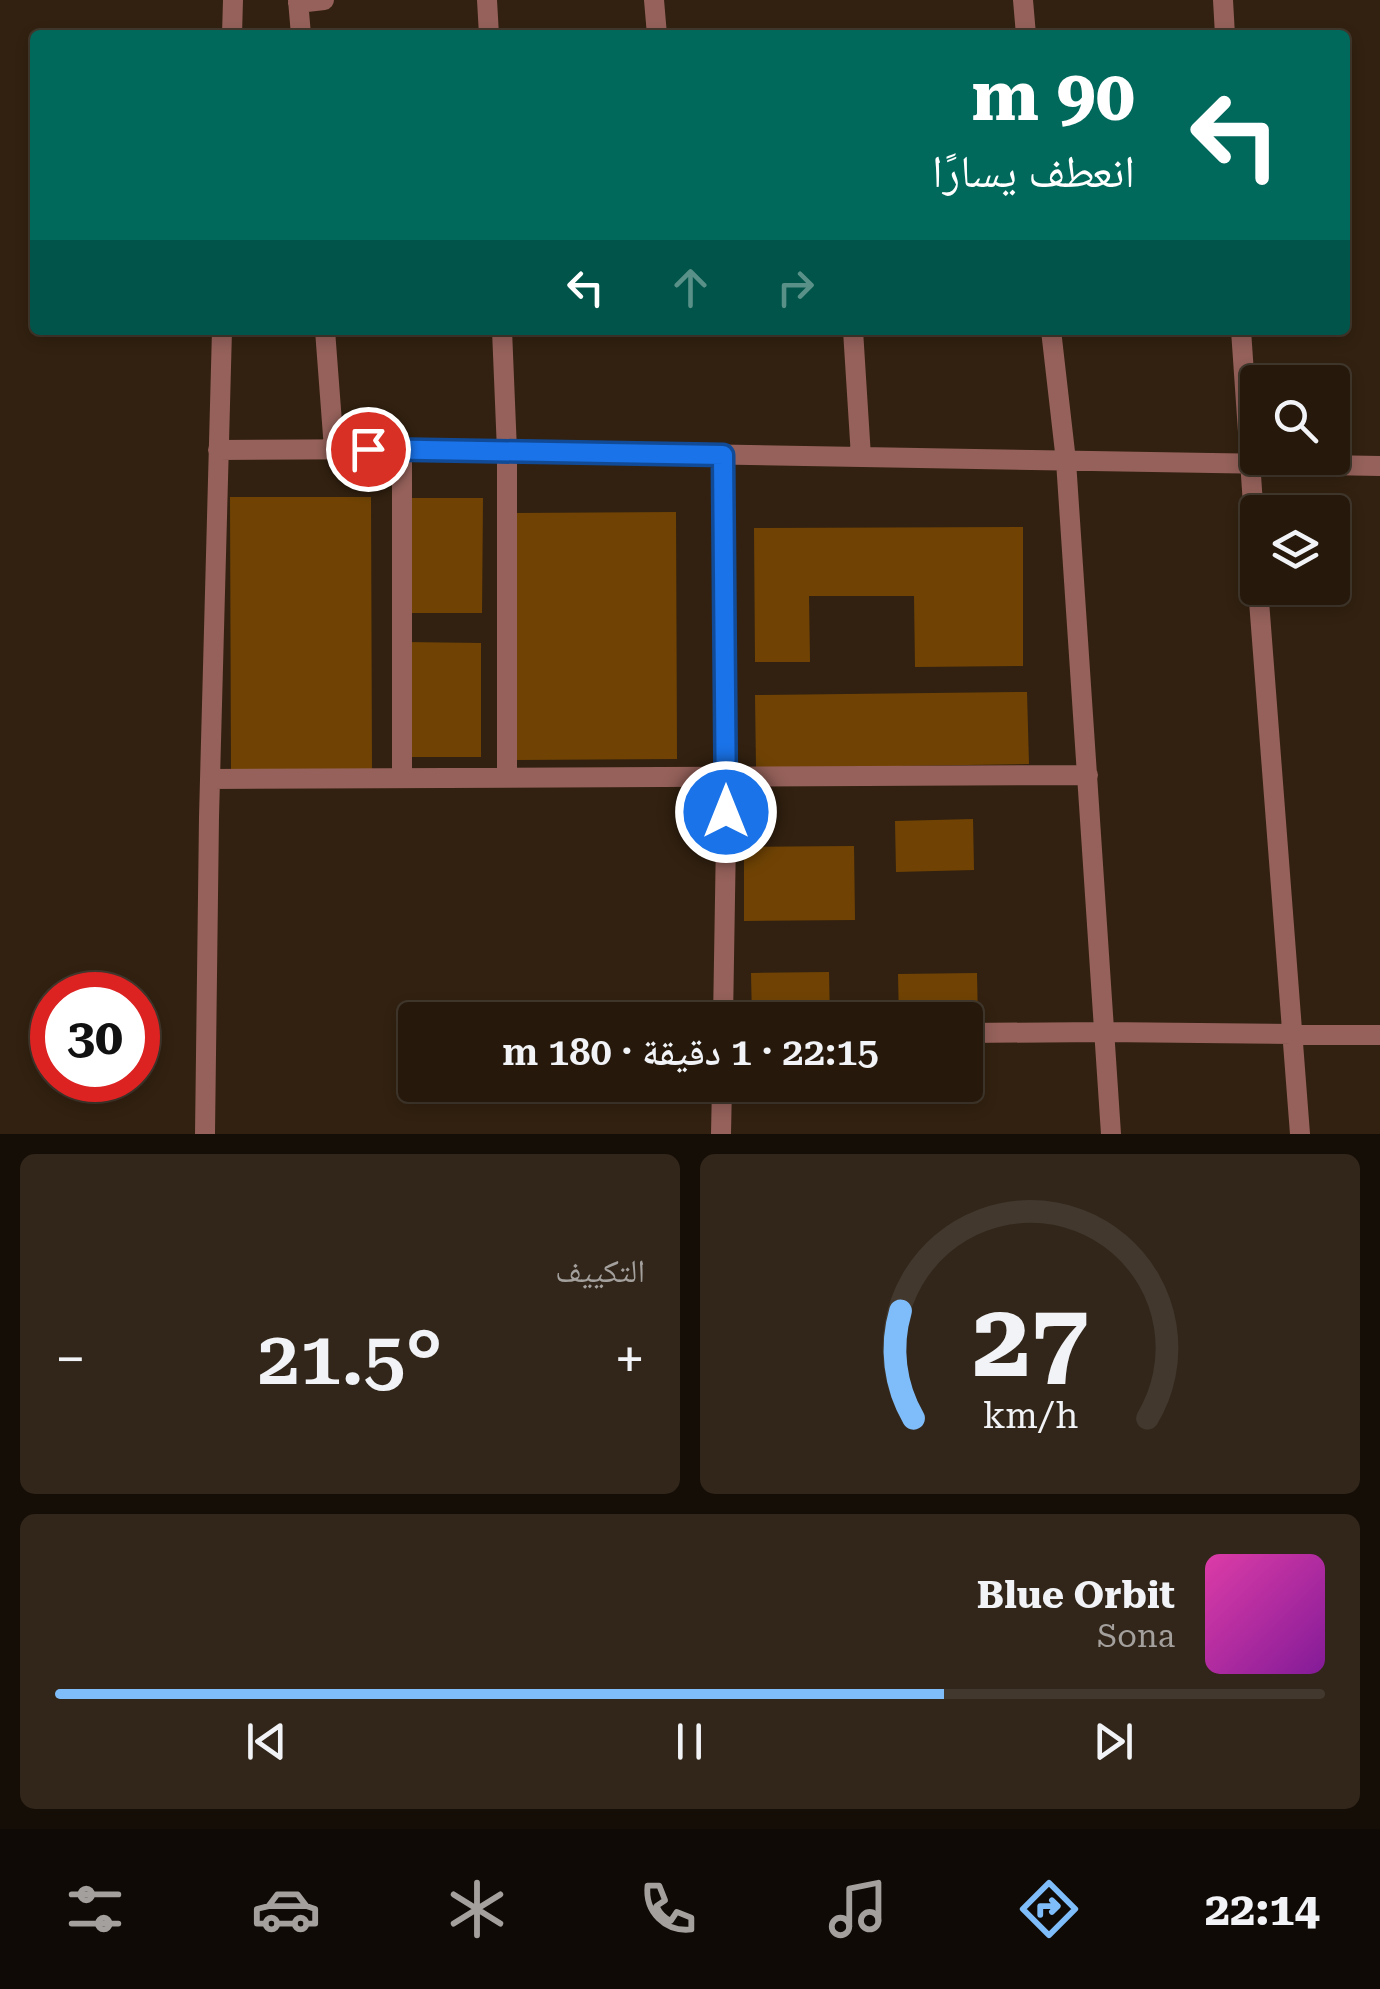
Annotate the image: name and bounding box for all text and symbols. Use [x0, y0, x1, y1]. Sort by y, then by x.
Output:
text: 90 m [971, 55, 1135, 137]
icon: left [1170, 70, 1300, 200]
text: انعطف يسارًا [932, 145, 1135, 198]
icon: left [558, 260, 613, 315]
icon: ahead [663, 260, 718, 315]
icon: right [768, 260, 823, 315]
map controls [1240, 365, 1350, 605]
button: search [1240, 365, 1350, 475]
pin [326, 407, 411, 492]
icon: arrive [341, 422, 396, 477]
button: layers [1240, 495, 1350, 605]
position arrow [674, 760, 778, 864]
speed limit sign: 30 [30, 972, 160, 1102]
text: 22:15 · 1 دقيقة · 180 m [502, 1030, 879, 1074]
text: التكييف [555, 1252, 645, 1290]
text: 27 [972, 1280, 1088, 1401]
text: 21.5° [257, 1314, 443, 1402]
text: − [55, 1327, 86, 1391]
text: + [614, 1327, 645, 1391]
text: km/h [982, 1395, 1078, 1437]
text: Blue Orbit [977, 1573, 1175, 1617]
text: Sona [1097, 1617, 1175, 1655]
icon: previous [239, 1714, 294, 1769]
icon: pause [662, 1714, 717, 1769]
icon: next [1086, 1714, 1141, 1769]
icon: filters [60, 1874, 130, 1944]
icon: car [251, 1874, 321, 1944]
icon: climate [442, 1874, 512, 1944]
icon: phone [633, 1874, 703, 1944]
icon: music [823, 1874, 893, 1944]
icon: directions [1014, 1874, 1084, 1944]
text: 22:14 [1205, 1883, 1320, 1936]

